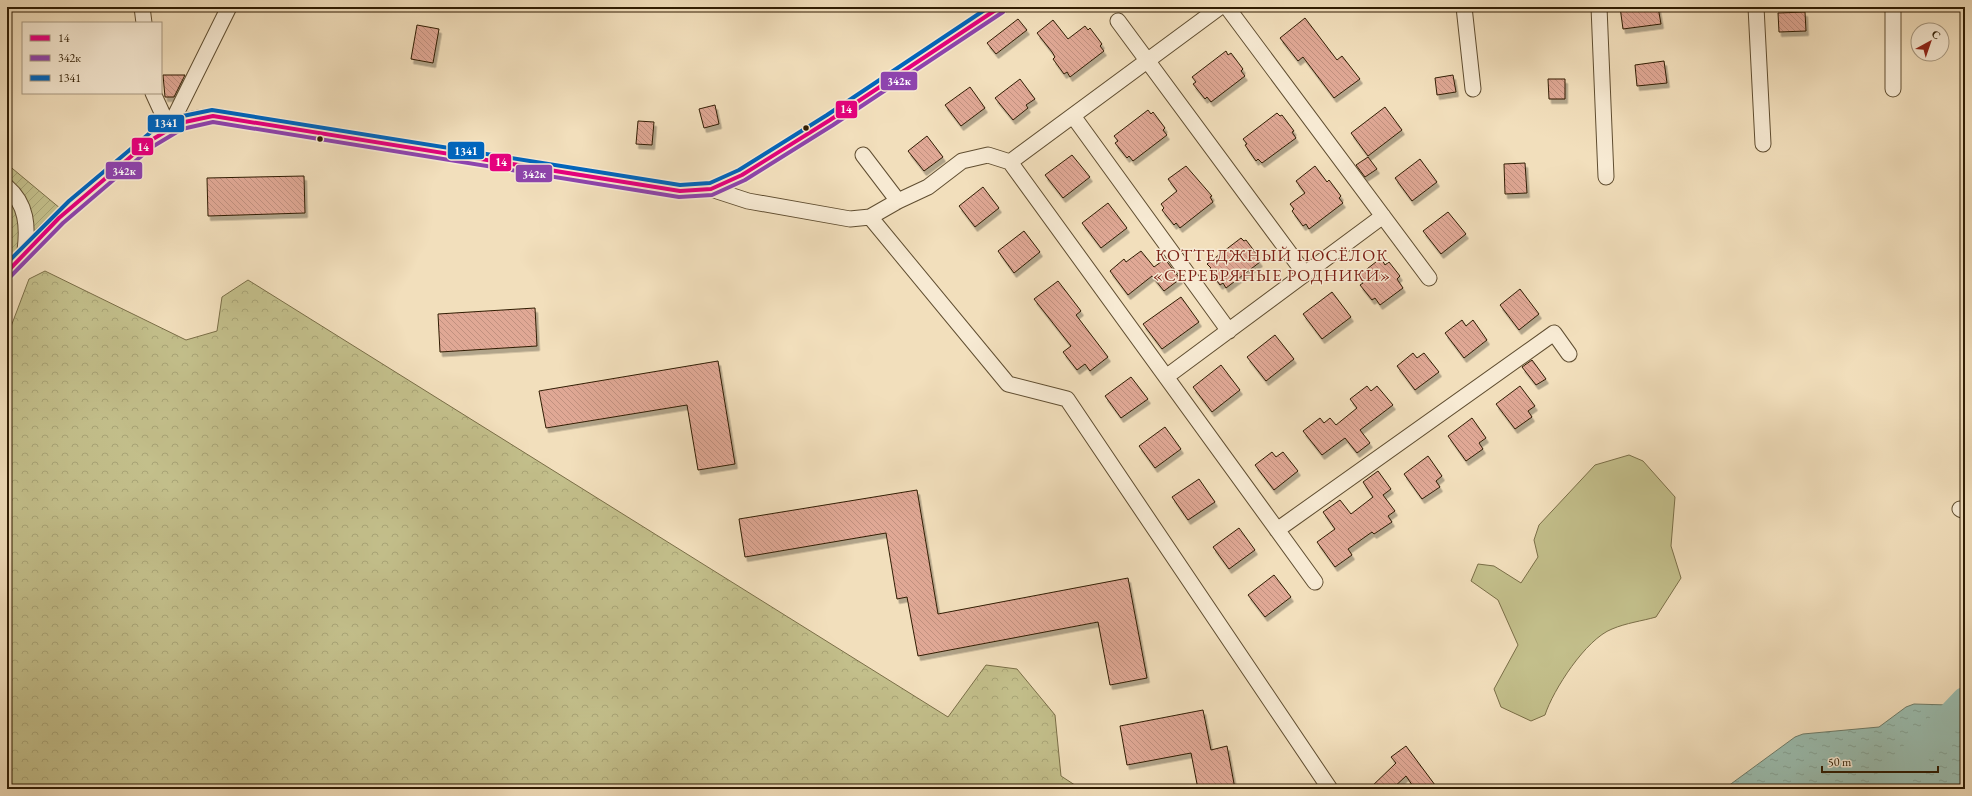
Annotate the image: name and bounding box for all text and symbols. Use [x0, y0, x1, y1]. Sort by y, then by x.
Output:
legend [22, 22, 162, 94]
north arrow [1910, 22, 1950, 62]
text: С [1929, 26, 1944, 42]
text: 14 [58, 30, 70, 46]
text: 342к [58, 50, 81, 66]
text: 1341 [58, 70, 81, 86]
line badge: 342к [880, 71, 918, 91]
text: 342к [887, 74, 912, 88]
line badge: 14 [835, 100, 858, 119]
text: 14 [840, 102, 852, 116]
line badge: 1341 [147, 114, 185, 133]
text: 1341 [154, 116, 178, 130]
unlabelled marker [801, 123, 811, 133]
unlabelled marker [315, 134, 325, 144]
line badge: 14 [131, 137, 154, 156]
text: 14 [137, 140, 149, 154]
line badge: 1341 [447, 141, 485, 160]
text: 1341 [454, 144, 478, 158]
line badge: 14 [489, 153, 512, 172]
text: 14 [495, 155, 507, 169]
line badge: 342к [105, 161, 143, 180]
text: 342к [112, 164, 137, 178]
line badge: 342к [515, 164, 553, 183]
text: 342к [522, 167, 547, 181]
district label: КОТТЕДЖНЫЙ ПОСЁЛОК «СЕРЕБРЯНЫЕ РОДНИКИ» [1153, 244, 1391, 286]
scale bar [1822, 748, 1938, 774]
text: 50 m [1828, 754, 1852, 770]

